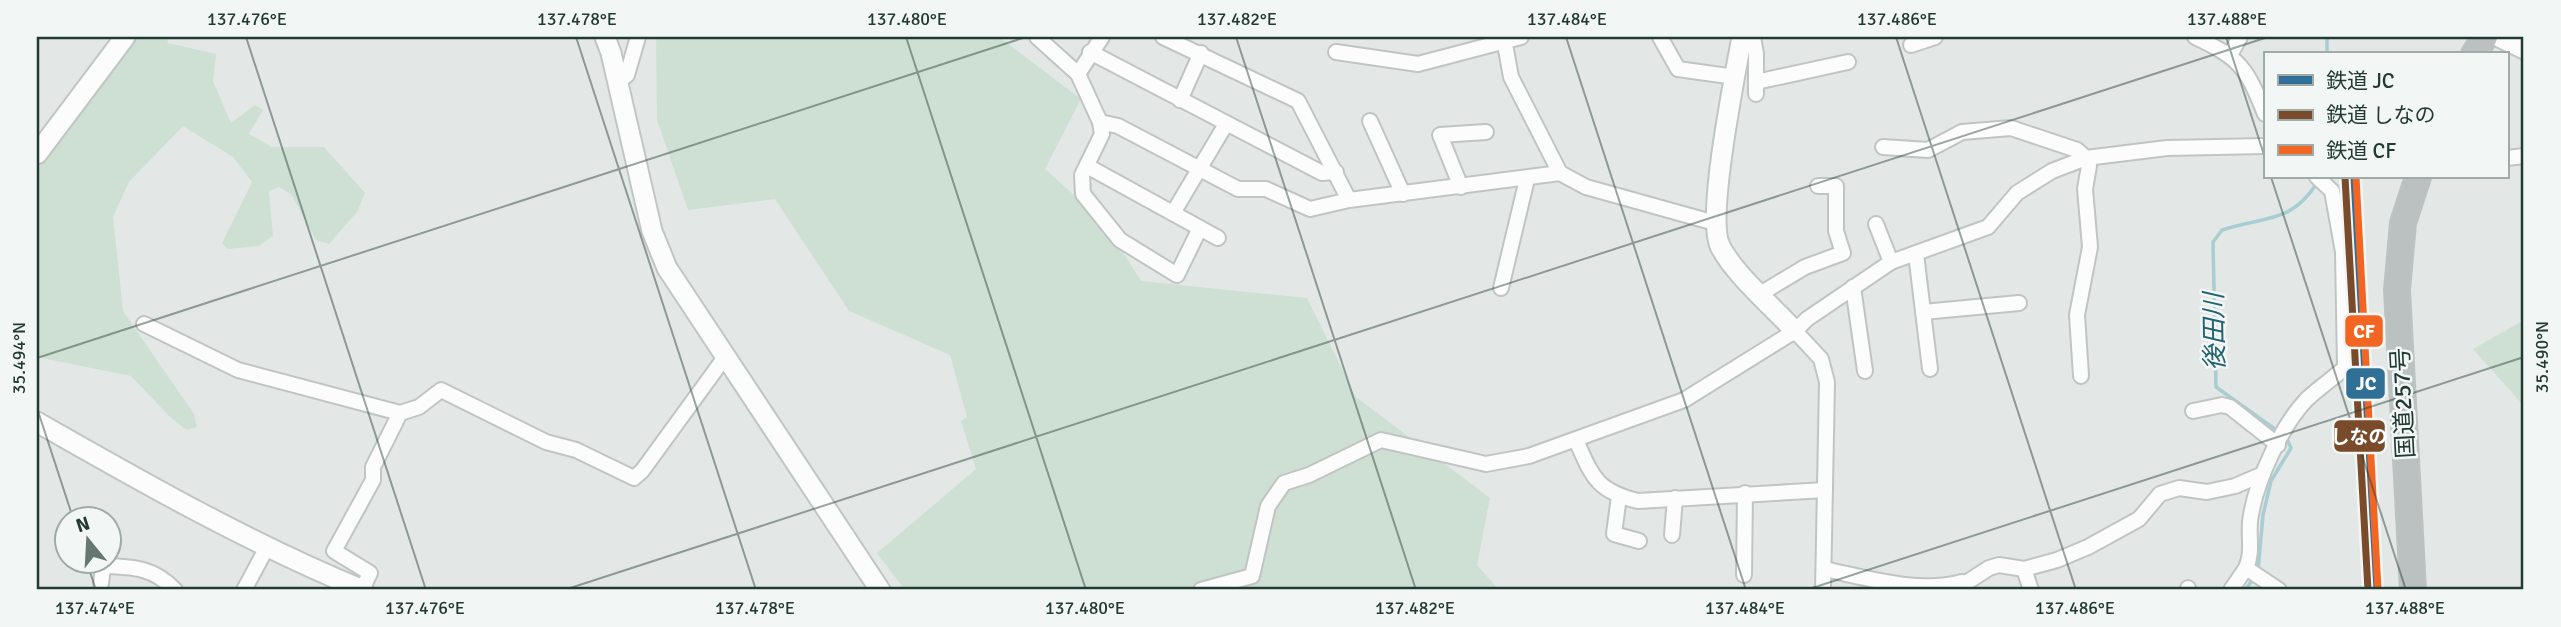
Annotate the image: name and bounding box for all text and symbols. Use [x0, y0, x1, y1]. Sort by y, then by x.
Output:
text: 137.476°E [207, 8, 287, 30]
text: 137.478°E [537, 8, 617, 30]
text: 137.480°E [867, 8, 947, 30]
text: 137.482°E [1197, 8, 1277, 30]
text: 137.484°E [1527, 8, 1607, 30]
text: 137.486°E [1857, 8, 1937, 30]
text: 137.488°E [2187, 8, 2267, 30]
legend [2264, 52, 2508, 178]
text: 鉄道 JC [2326, 68, 2395, 94]
text: 鉄道 しなの [2326, 102, 2436, 128]
text: 鉄道 CF [2326, 138, 2396, 164]
water label: 後田川 [2198, 290, 2232, 371]
line badge: CF [2344, 314, 2384, 348]
text: CF [2353, 320, 2375, 344]
text: 35.490°N [2531, 321, 2553, 393]
text: 35.494°N [8, 322, 30, 394]
street label: 国道257号 [2385, 347, 2421, 459]
line badge: JC [2345, 367, 2386, 400]
text: JC [2356, 372, 2377, 396]
line badge: しなの [2333, 419, 2386, 453]
text: しなの [2330, 425, 2388, 449]
north arrow [52, 504, 122, 574]
text: N [73, 511, 93, 538]
text: 137.474°E [55, 597, 135, 619]
text: 137.476°E [385, 597, 465, 619]
text: 137.478°E [715, 597, 795, 619]
text: 137.480°E [1045, 597, 1125, 619]
text: 137.482°E [1375, 597, 1455, 619]
text: 137.484°E [1705, 597, 1785, 619]
text: 137.486°E [2035, 597, 2115, 619]
text: 137.488°E [2365, 597, 2445, 619]

